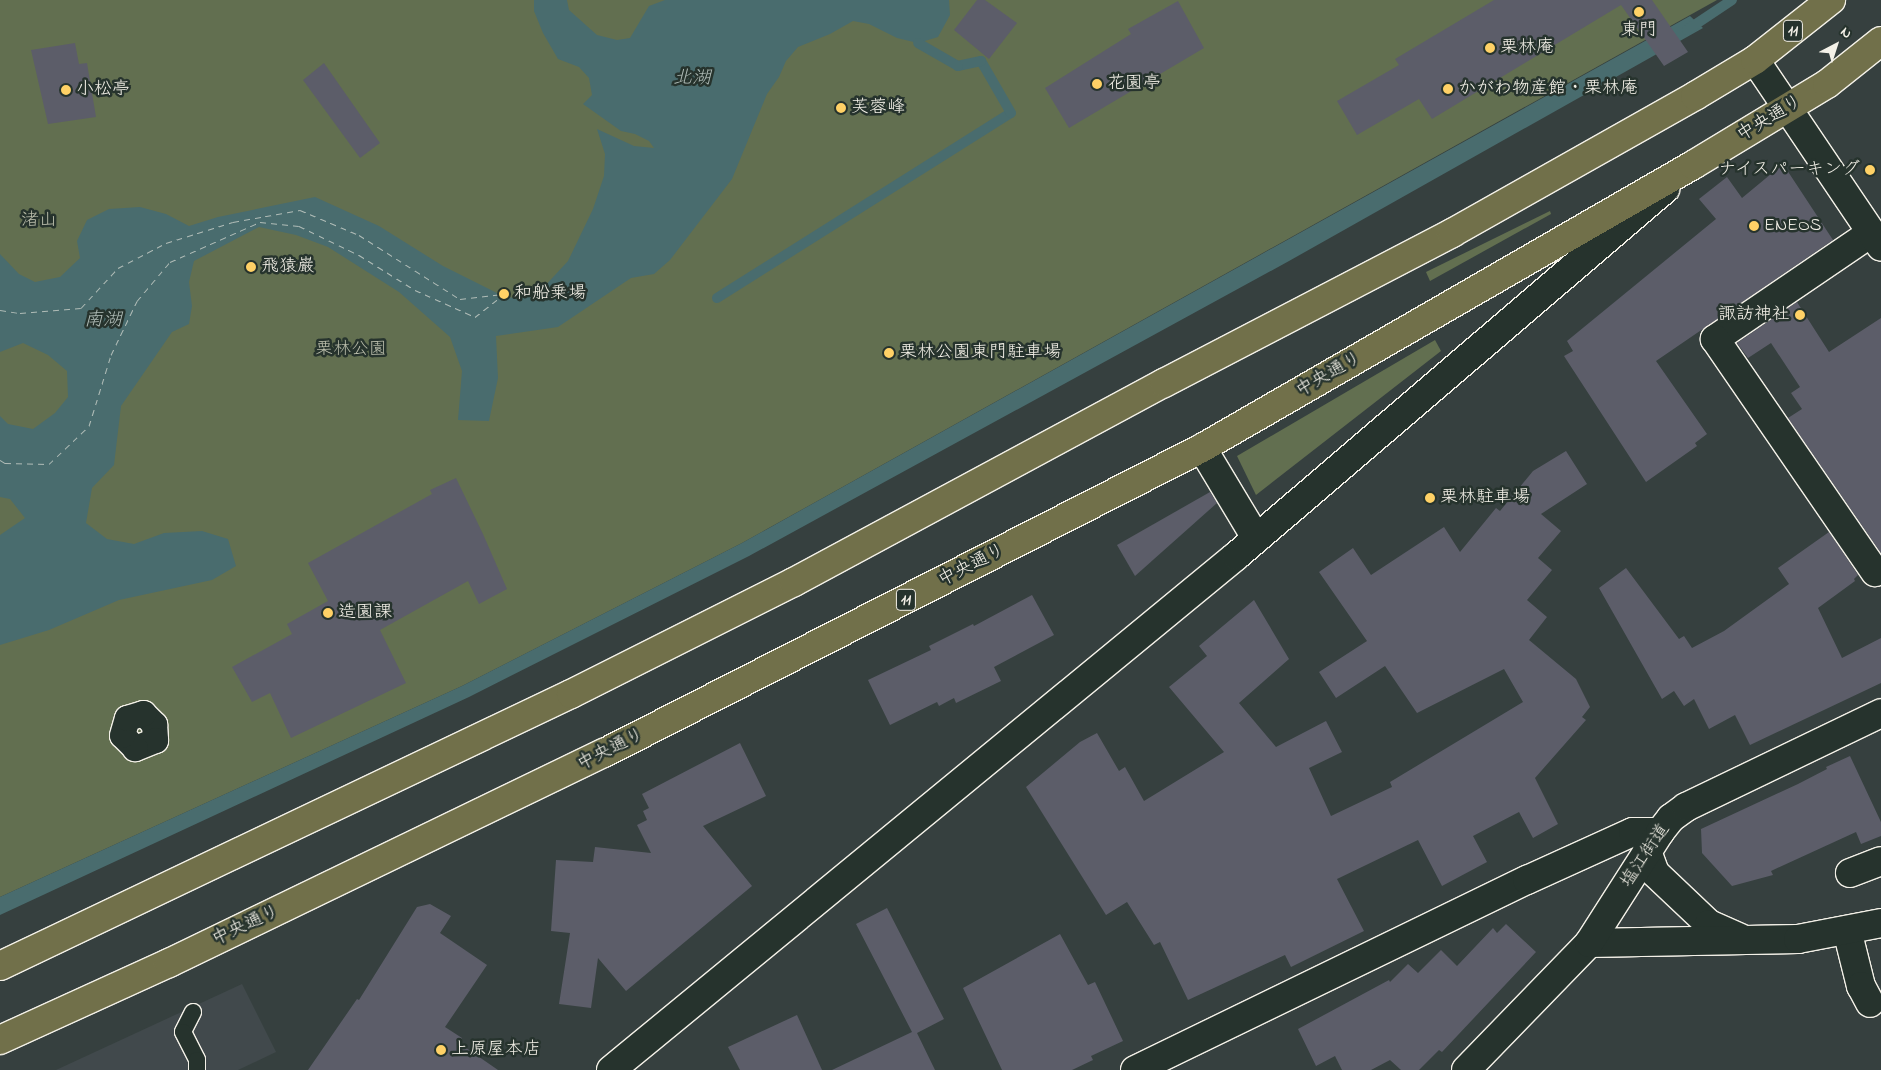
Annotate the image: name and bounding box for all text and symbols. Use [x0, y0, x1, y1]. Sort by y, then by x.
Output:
marker: 東門 [1633, 6, 1645, 18]
road number: 11 [1782, 18, 1804, 44]
place label: 東門 [1621, 20, 1657, 42]
north arrow [1811, 20, 1861, 70]
text: N [1836, 22, 1856, 44]
place label: 栗林庵 [1500, 37, 1554, 59]
marker: 栗林庵 [1484, 42, 1496, 54]
water label: 北湖 [673, 68, 711, 90]
place label: 花園亭 [1107, 73, 1161, 95]
marker: 花園亭 [1091, 78, 1103, 90]
place label: かがわ物産館・栗林庵 [1458, 78, 1638, 100]
place label: 小松亭 [76, 79, 130, 101]
marker: かがわ物産館・栗林庵 [1442, 83, 1454, 95]
marker: 小松亭 [60, 84, 72, 96]
street label: 中央通り [1734, 91, 1806, 147]
place label: 芙蓉峰 [851, 97, 905, 119]
marker: 芙蓉峰 [835, 102, 847, 114]
place label: ナイスパーキング [1716, 159, 1860, 181]
marker: ナイスパーキング [1864, 164, 1876, 176]
park label: 渚山 [21, 210, 57, 232]
place label: ENEOS [1764, 215, 1821, 237]
marker: ENEOS [1748, 220, 1760, 232]
place label: 飛猿巌 [261, 256, 315, 278]
marker: 飛猿巌 [245, 261, 257, 273]
place label: 和船乗場 [514, 283, 586, 305]
marker: 和船乗場 [498, 288, 510, 300]
place label: 諏訪神社 [1718, 304, 1790, 326]
marker: 諏訪神社 [1794, 309, 1806, 321]
water label: 南湖 [84, 310, 122, 332]
park label: 栗林公園 [315, 339, 387, 361]
place label: 栗林公園東門駐車場 [899, 342, 1061, 364]
marker: 栗林公園東門駐車場 [883, 347, 895, 359]
street label: 中央通り [1292, 348, 1366, 402]
place label: 栗林駐車場 [1440, 487, 1530, 509]
marker: 栗林駐車場 [1424, 492, 1436, 504]
street label: 中央通り [935, 540, 1009, 592]
road number: 11 [895, 586, 917, 614]
place label: 造園課 [338, 602, 392, 624]
marker: 造園課 [322, 607, 334, 619]
street label: 中央通り [574, 724, 648, 776]
street label: 塩江街道 [1617, 820, 1675, 892]
street label: 中央通り [209, 901, 283, 951]
place label: 上原屋本店 [451, 1039, 541, 1061]
marker: 上原屋本店 [435, 1044, 447, 1056]

